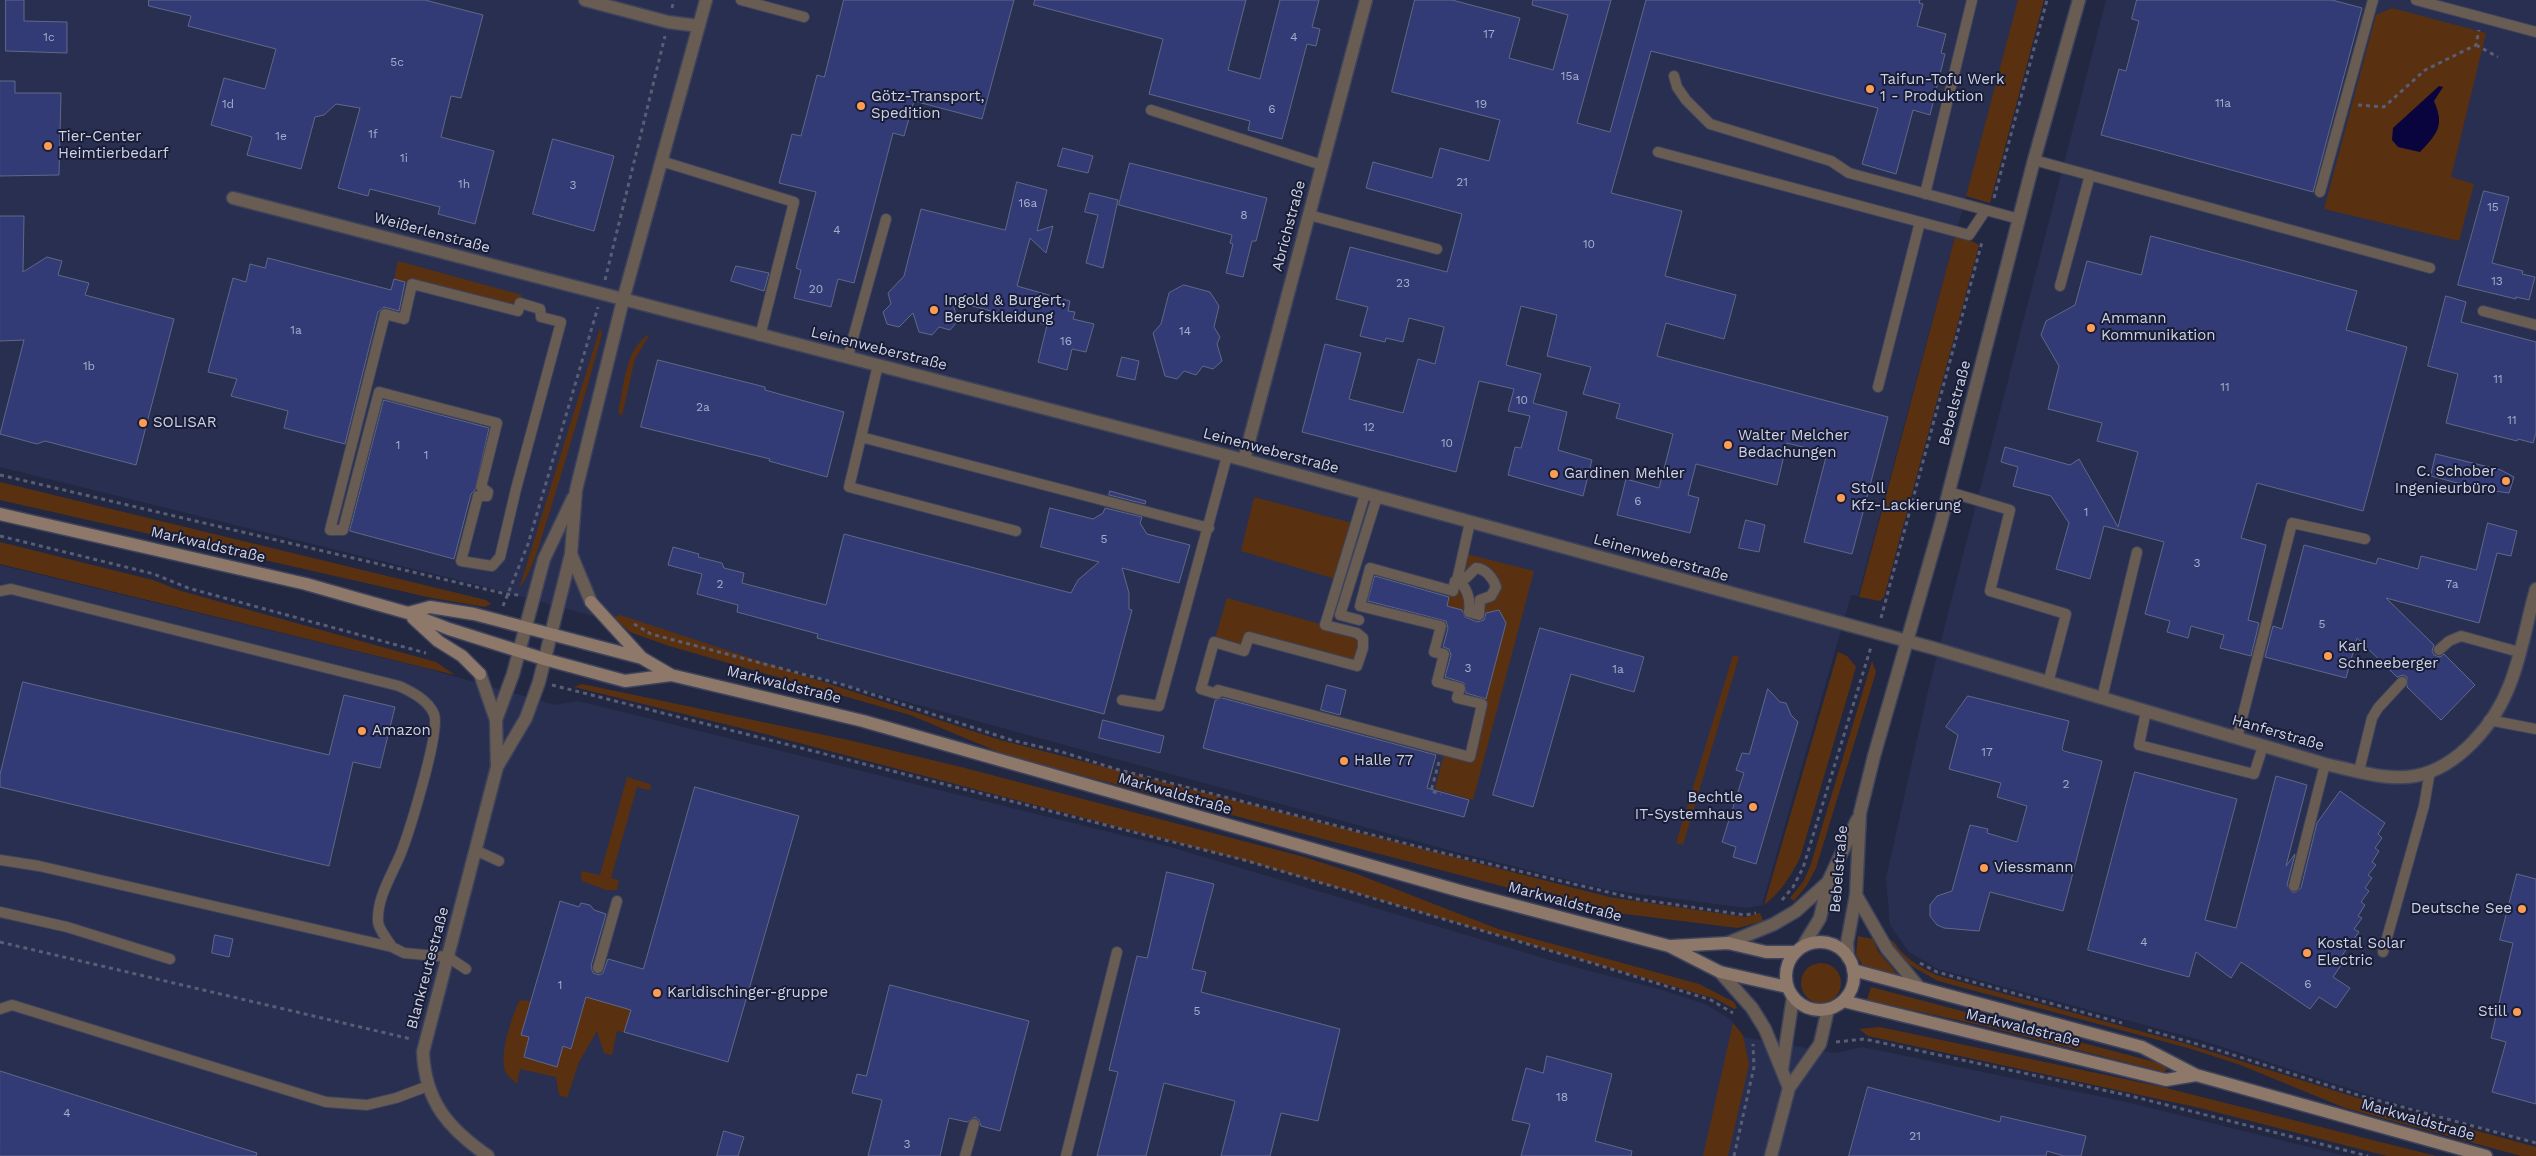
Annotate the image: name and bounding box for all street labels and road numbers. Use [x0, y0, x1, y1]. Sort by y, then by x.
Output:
street label: Abrichstraße [1268, 178, 1310, 274]
street label: Weißerlenstraße [372, 209, 492, 257]
street label: Leinenweberstraße [809, 323, 949, 375]
street label: Bebelstraße [1935, 358, 1975, 448]
street label: Leinenweberstraße [1201, 424, 1341, 478]
street label: Markwaldstraße [149, 523, 267, 567]
street label: Leinenweberstraße [1591, 530, 1731, 586]
street label: Markwaldstraße [725, 662, 843, 708]
street label: Hanferstraße [2230, 711, 2326, 755]
street label: Markwaldstraße [1116, 769, 1234, 819]
street label: Bebelstraße [1826, 825, 1852, 913]
street label: Markwaldstraße [1506, 878, 1624, 926]
street label: Blankreutestraße [403, 905, 453, 1031]
street label: Markwaldstraße [1964, 1005, 2082, 1051]
street label: Markwaldstraße [2359, 1095, 2477, 1145]

